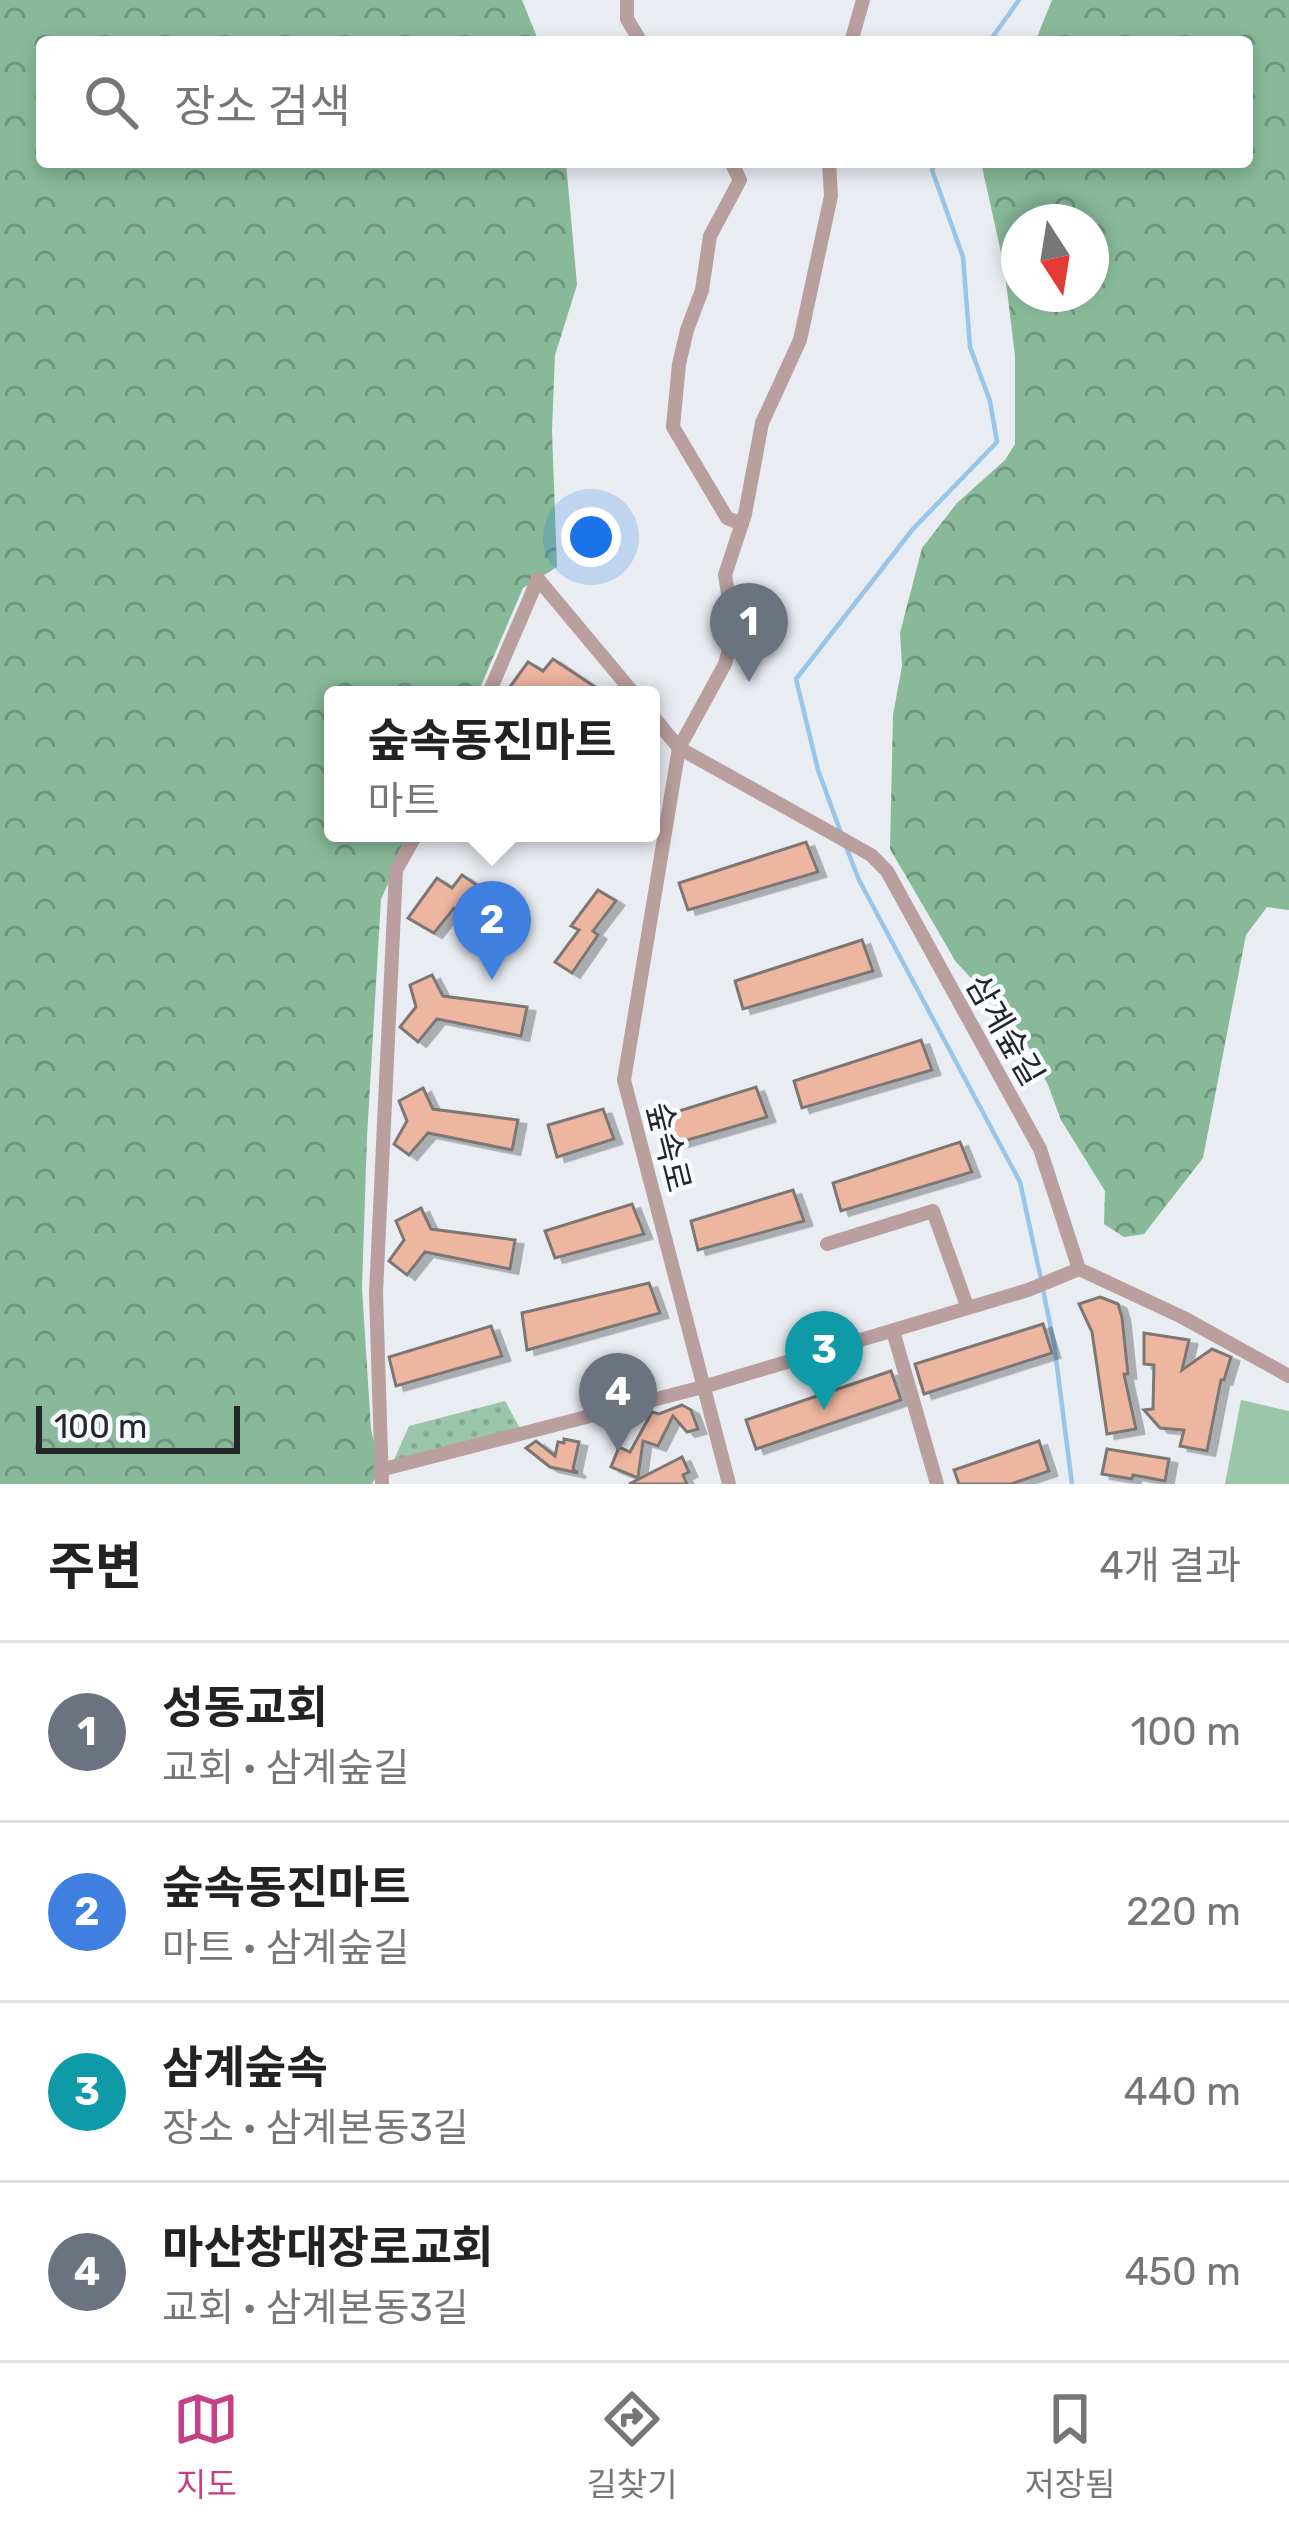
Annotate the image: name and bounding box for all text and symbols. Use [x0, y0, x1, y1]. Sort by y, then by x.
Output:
search box [36, 36, 1253, 168]
icon: search [78, 69, 144, 135]
text: 장소 검색 [174, 80, 351, 133]
north arrow [1001, 204, 1109, 312]
your location [561, 507, 621, 567]
pin: 1 [710, 583, 788, 682]
popup [324, 686, 660, 842]
text: 숲속동진마트 [368, 714, 616, 767]
text: 마트 [368, 778, 440, 824]
pin: 2 [453, 881, 531, 980]
street label: 삼계숲길 [958, 968, 1052, 1092]
street label: 숲속로 [639, 1098, 699, 1196]
pin: 3 [785, 1311, 863, 1410]
pin: 4 [579, 1353, 657, 1452]
scale bar [36, 1400, 240, 1453]
text: 100 m [54, 1407, 147, 1446]
text: 주변 [48, 1536, 142, 1597]
text: 4개 결과 [1100, 1543, 1241, 1589]
text: 성동교회 [162, 1681, 328, 1734]
text: 1 [77, 1709, 97, 1755]
text: 100 m [1131, 1709, 1241, 1755]
text: 교회 · 삼계숲길 [162, 1745, 409, 1791]
text: 숲속동진마트 [162, 1861, 410, 1914]
text: 2 [74, 1889, 100, 1935]
text: 220 m [1126, 1889, 1241, 1935]
text: 마트 · 삼계숲길 [162, 1925, 409, 1971]
text: 삼계숲속 [162, 2041, 328, 2094]
text: 3 [74, 2069, 100, 2115]
text: 440 m [1124, 2069, 1241, 2115]
text: 장소 · 삼계본동3길 [162, 2105, 469, 2151]
text: 마산창대장로교회 [162, 2221, 493, 2274]
text: 4 [74, 2249, 100, 2295]
text: 450 m [1125, 2249, 1241, 2295]
text: 교회 · 삼계본동3길 [162, 2285, 469, 2331]
tab: 지도 [173, 2386, 239, 2506]
tab: 길찾기 [586, 2386, 678, 2506]
tab: 저장됨 [1024, 2386, 1116, 2506]

